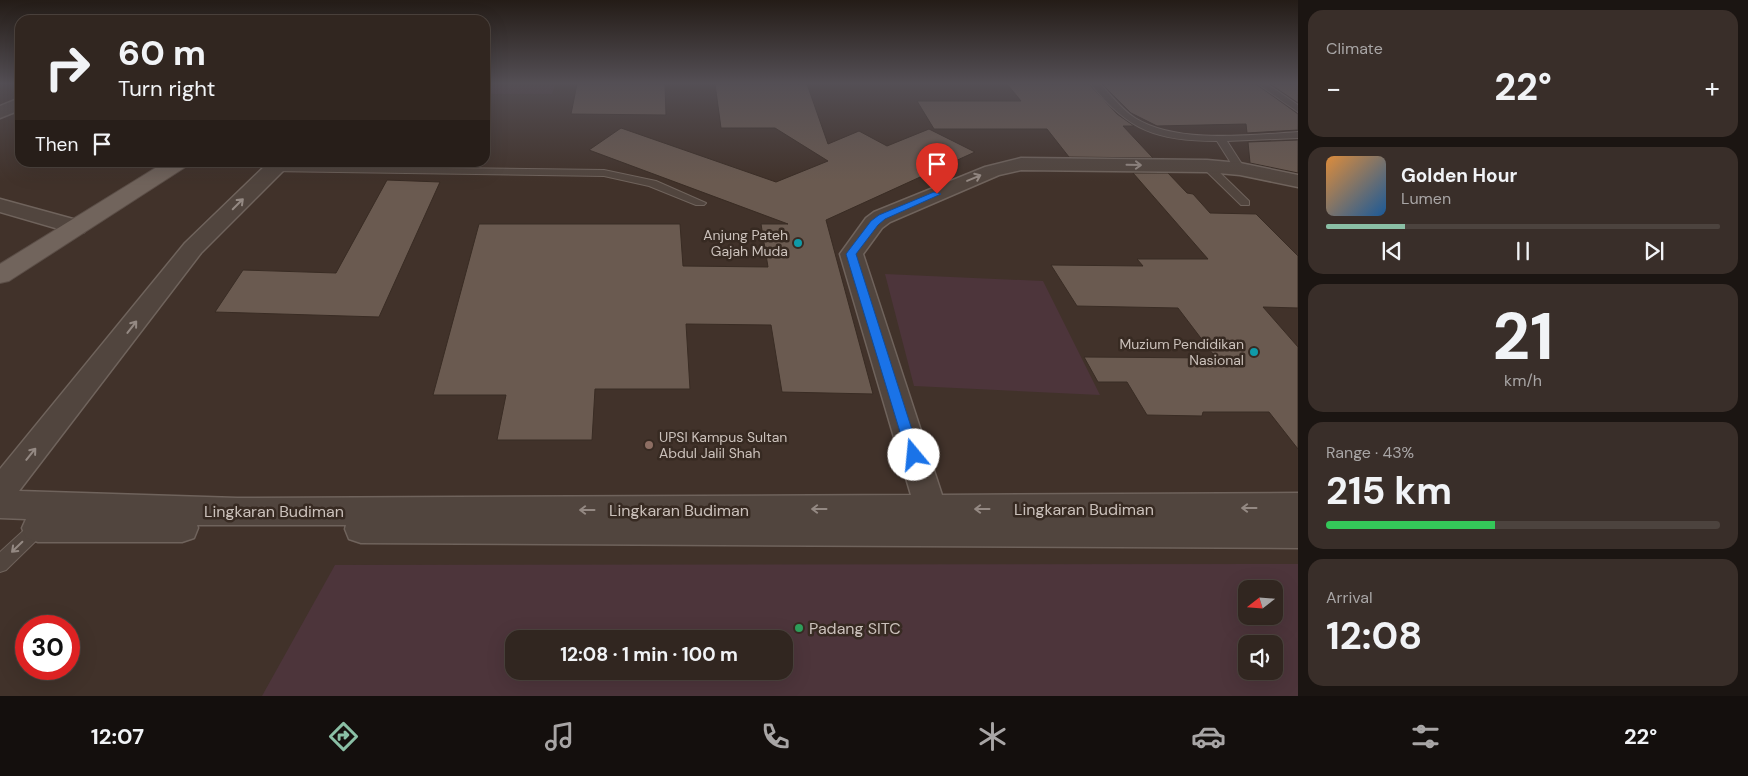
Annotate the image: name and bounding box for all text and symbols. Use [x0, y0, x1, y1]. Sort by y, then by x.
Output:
text: 60 m [118, 30, 206, 76]
icon: right [35, 35, 100, 100]
text: Climate [1326, 38, 1383, 59]
text: 22° [1494, 62, 1552, 112]
text: − [1326, 70, 1341, 107]
text: + [1705, 70, 1720, 107]
text: Turn right [118, 74, 215, 103]
icon: arrive [88, 130, 116, 158]
text: Then [35, 132, 78, 157]
pin [916, 143, 958, 194]
icon: arrive [923, 150, 951, 178]
one-way arrow [1126, 161, 1142, 170]
text: Golden Hour [1401, 163, 1517, 188]
one-way arrow [966, 173, 981, 183]
text: Lumen [1401, 188, 1451, 209]
one-way arrow [232, 198, 244, 210]
place label: Anjung Pateh Gajah Muda [703, 226, 788, 260]
marker: Anjung Pateh Gajah Muda [792, 237, 804, 249]
icon: previous [1378, 237, 1406, 265]
icon: pause [1509, 237, 1537, 265]
icon: next [1640, 237, 1668, 265]
text: 21 [1492, 295, 1554, 379]
one-way arrow [126, 320, 137, 333]
place label: Muzium Pendidikan Nasional [1120, 335, 1244, 369]
marker: Muzium Pendidikan Nasional [1248, 346, 1260, 358]
text: km/h [1504, 370, 1542, 391]
place label: UPSI Kampus Sultan Abdul Jalil Shah [659, 428, 787, 462]
position arrow [887, 428, 939, 480]
marker: UPSI Kampus Sultan Abdul Jalil Shah [643, 439, 655, 451]
text: Range · 43% [1326, 442, 1414, 463]
one-way arrow [25, 448, 36, 461]
text: 215 km [1326, 466, 1452, 516]
street label: Lingkaran Budiman [1014, 499, 1154, 520]
street label: Lingkaran Budiman [609, 500, 749, 521]
street label: Lingkaran Budiman [204, 501, 344, 522]
one-way arrow [1242, 503, 1258, 513]
one-way arrow [812, 504, 828, 514]
one-way arrow [974, 504, 990, 514]
one-way arrow [579, 505, 596, 515]
one-way arrow [11, 541, 24, 553]
north arrow [1238, 580, 1282, 625]
map controls [1238, 580, 1283, 680]
text: Arrival [1326, 587, 1373, 608]
text: 12:08 [1326, 611, 1422, 661]
speed limit sign: 30 [15, 615, 80, 680]
place label: Padang SITC [809, 618, 901, 639]
marker: Padang SITC [793, 622, 805, 634]
button: sound [1238, 635, 1283, 680]
text: 12:08 · 1 min · 100 m [560, 642, 738, 667]
icon: directions [326, 719, 361, 754]
icon: music [542, 719, 577, 754]
icon: phone [758, 719, 793, 754]
icon: climate [975, 719, 1010, 754]
icon: car [1191, 719, 1226, 754]
icon: filters [1408, 719, 1443, 754]
text: 12:07 [91, 722, 144, 751]
text: 22° [1624, 722, 1657, 751]

